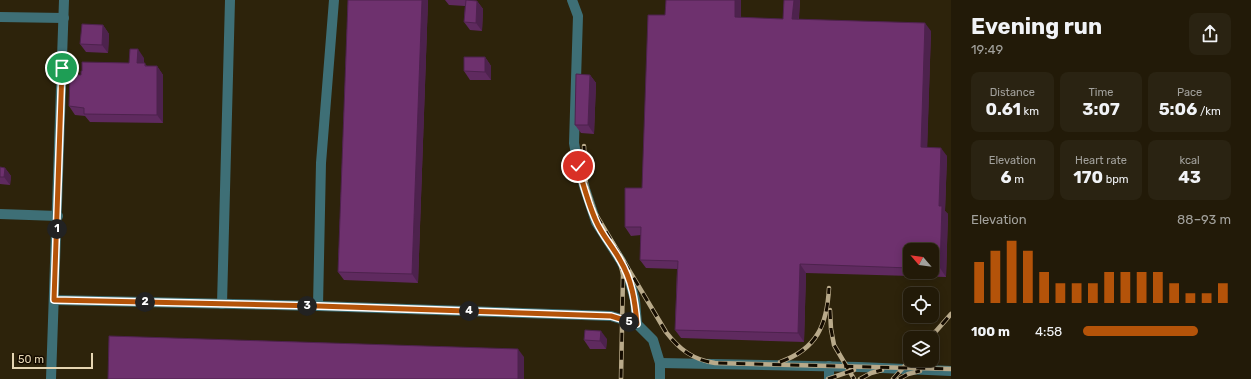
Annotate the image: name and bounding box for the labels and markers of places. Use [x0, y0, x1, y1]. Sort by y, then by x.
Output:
pin [45, 51, 79, 85]
pin [561, 149, 595, 183]
pin: 1 [47, 219, 67, 239]
pin: 2 [135, 292, 155, 312]
pin: 3 [297, 296, 317, 316]
pin: 4 [459, 301, 479, 321]
pin: 5 [619, 312, 639, 332]

